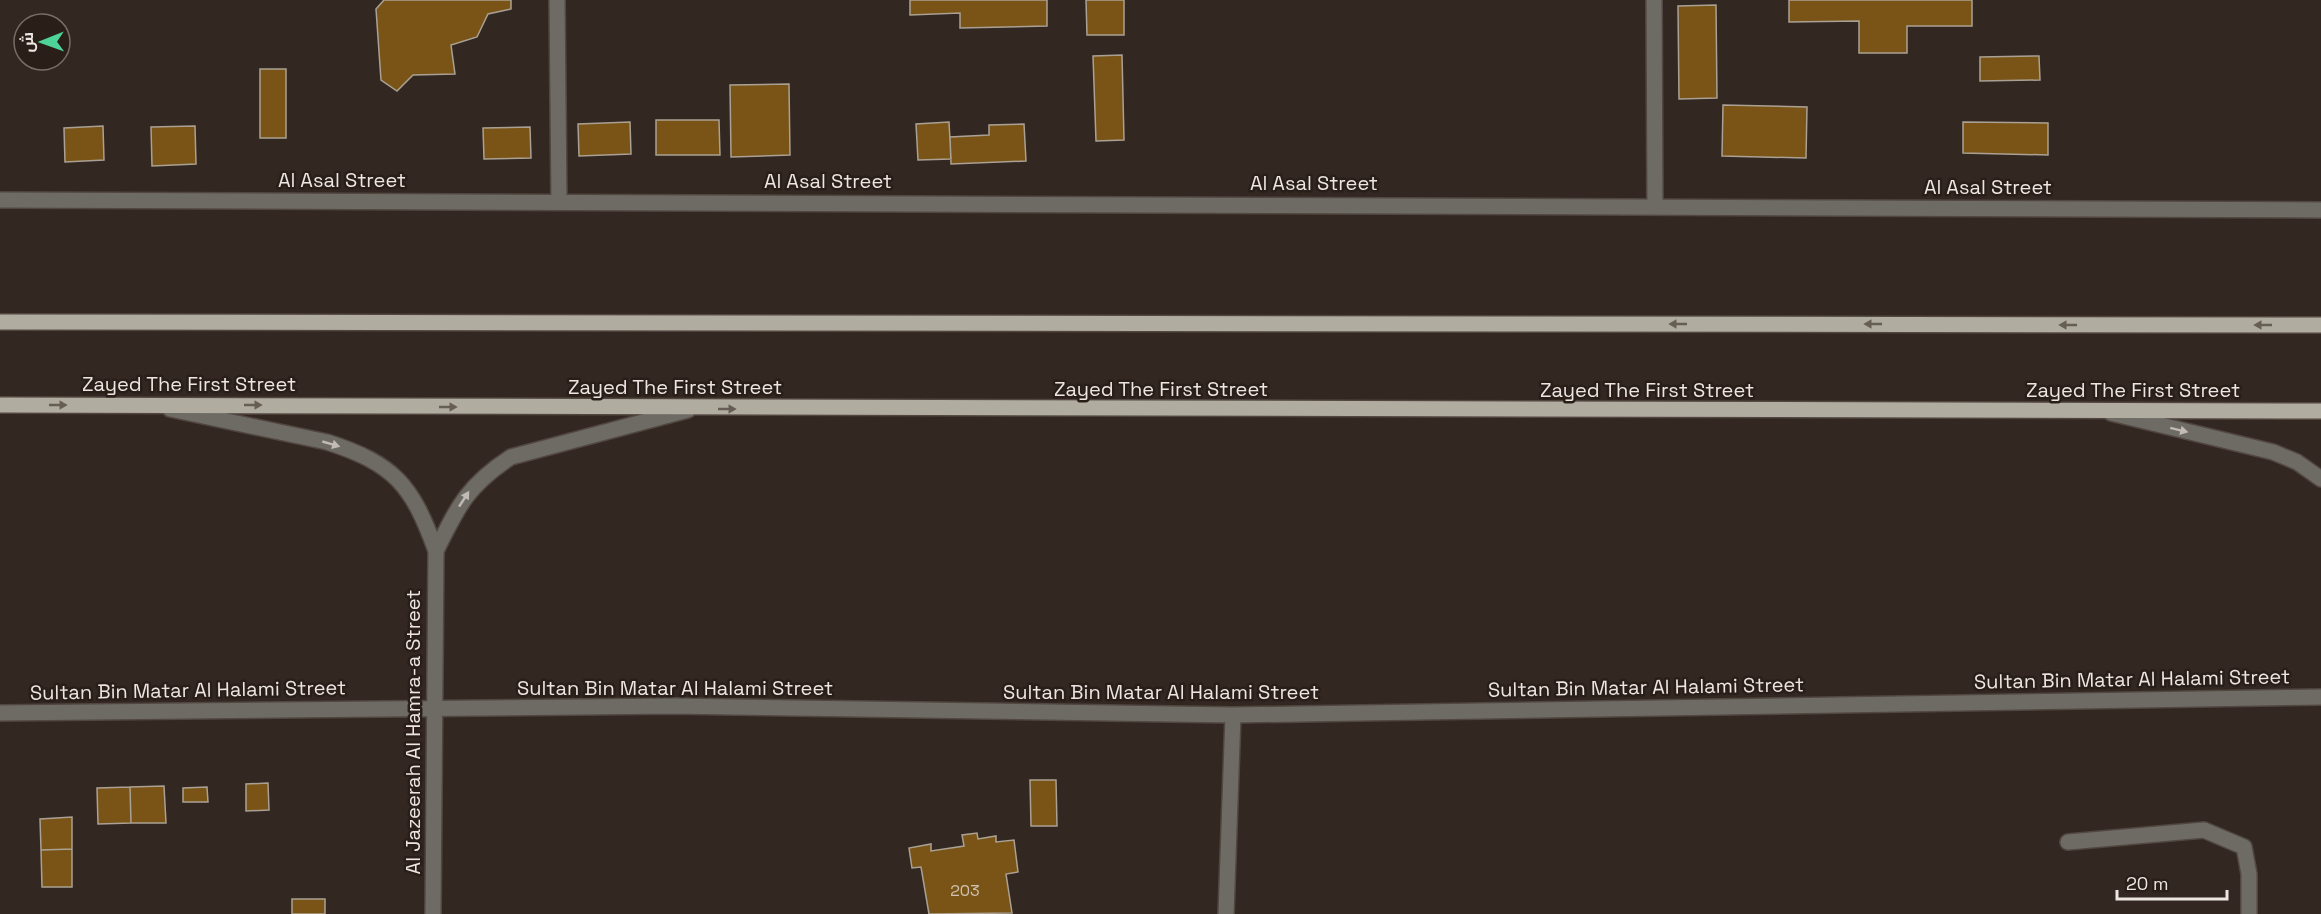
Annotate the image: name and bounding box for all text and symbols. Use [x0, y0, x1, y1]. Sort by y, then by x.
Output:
north arrow [12, 12, 72, 72]
text: ش [17, 32, 38, 53]
street label: Al Asal Street [278, 167, 406, 193]
street label: Al Asal Street [764, 168, 892, 194]
street label: Al Asal Street [1250, 170, 1378, 196]
street label: Al Asal Street [1924, 174, 2052, 200]
one-way arrow [1668, 319, 1687, 329]
one-way arrow [1863, 319, 1882, 329]
one-way arrow [2058, 320, 2077, 330]
one-way arrow [2253, 320, 2272, 330]
street label: Zayed The First Street [82, 371, 296, 397]
street label: Zayed The First Street [568, 374, 782, 400]
street label: Zayed The First Street [1054, 376, 1268, 402]
street label: Zayed The First Street [1540, 377, 1754, 403]
street label: Zayed The First Street [2026, 377, 2240, 403]
one-way arrow [49, 400, 68, 410]
one-way arrow [244, 401, 263, 410]
one-way arrow [439, 402, 458, 412]
one-way arrow [718, 404, 737, 414]
one-way arrow [2170, 425, 2189, 435]
one-way arrow [322, 439, 340, 449]
one-way arrow [458, 491, 469, 507]
street label: Al Jazeerah Al Hamra-a Street [400, 590, 426, 874]
street label: Sultan Bin Matar Al Halami Street [1974, 663, 2290, 695]
street label: Sultan Bin Matar Al Halami Street [1488, 671, 1804, 703]
street label: Sultan Bin Matar Al Halami Street [30, 674, 346, 706]
street label: Sultan Bin Matar Al Halami Street [517, 675, 833, 701]
street label: Sultan Bin Matar Al Halami Street [1003, 679, 1319, 705]
scale bar [2117, 863, 2226, 901]
text: 20 m [2126, 872, 2169, 895]
house number: 203 [950, 880, 980, 901]

